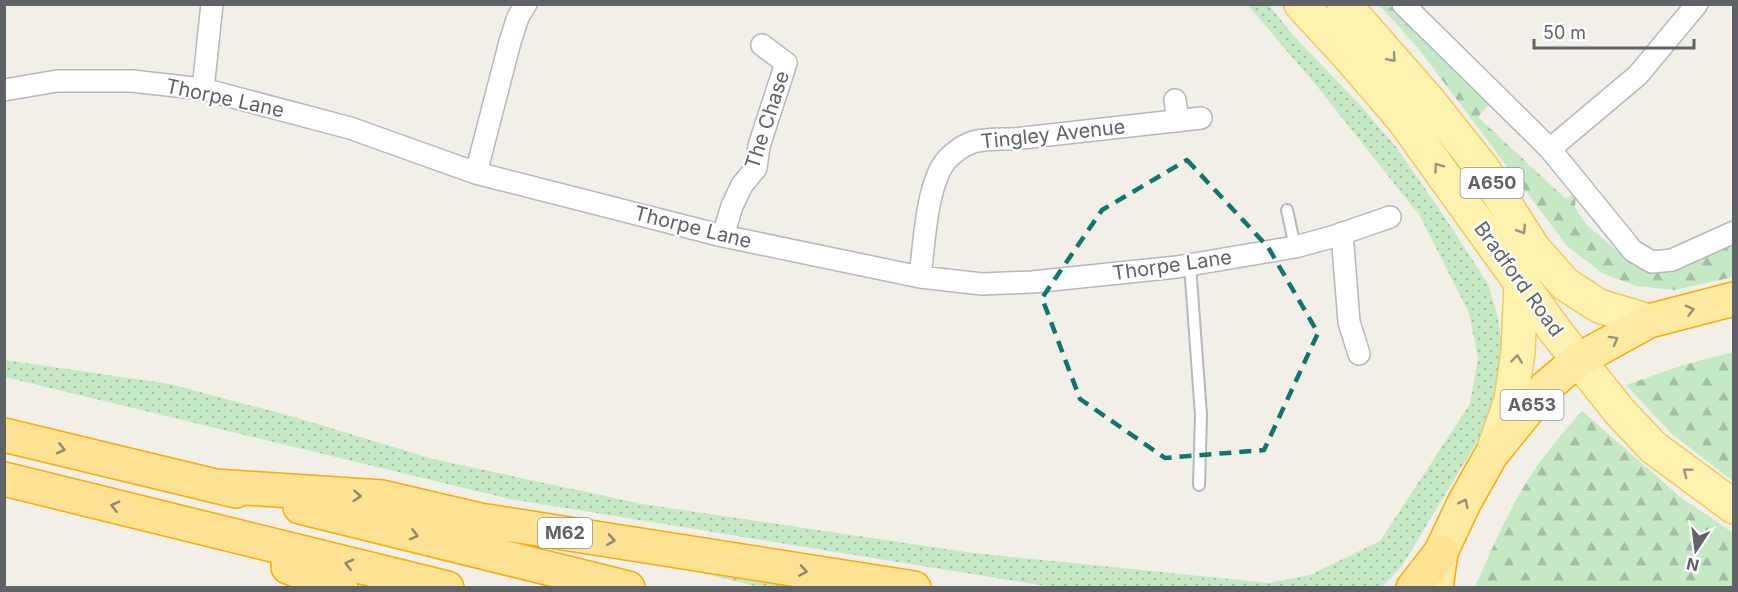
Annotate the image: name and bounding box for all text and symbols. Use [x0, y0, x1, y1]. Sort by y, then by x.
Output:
scale bar [1534, 12, 1694, 50]
text: 50 m [1543, 22, 1586, 43]
one-way arrow [1385, 51, 1396, 62]
street label: The Chase [740, 68, 794, 172]
street label: Thorpe Lane [164, 74, 286, 122]
street label: Tingley Avenue [980, 114, 1126, 154]
one-way arrow [1434, 163, 1445, 174]
road number: A650 [1460, 168, 1524, 198]
street label: Thorpe Lane [632, 201, 754, 253]
street label: Bradford Road [1469, 217, 1569, 341]
one-way arrow [1514, 224, 1526, 234]
street label: Thorpe Lane [1111, 245, 1233, 285]
one-way arrow [1684, 305, 1694, 318]
one-way arrow [1607, 336, 1618, 347]
one-way arrow [1510, 354, 1523, 363]
road number: A653 [1500, 390, 1564, 420]
one-way arrow [56, 441, 66, 454]
one-way arrow [1682, 468, 1693, 479]
one-way arrow [353, 489, 362, 502]
one-way arrow [1457, 498, 1469, 509]
one-way arrow [110, 501, 120, 514]
road number: M62 [538, 518, 592, 548]
north arrow [1666, 520, 1726, 580]
one-way arrow [409, 528, 419, 541]
one-way arrow [606, 533, 615, 545]
text: N [1684, 553, 1701, 576]
one-way arrow [344, 558, 354, 571]
one-way arrow [799, 564, 808, 576]

